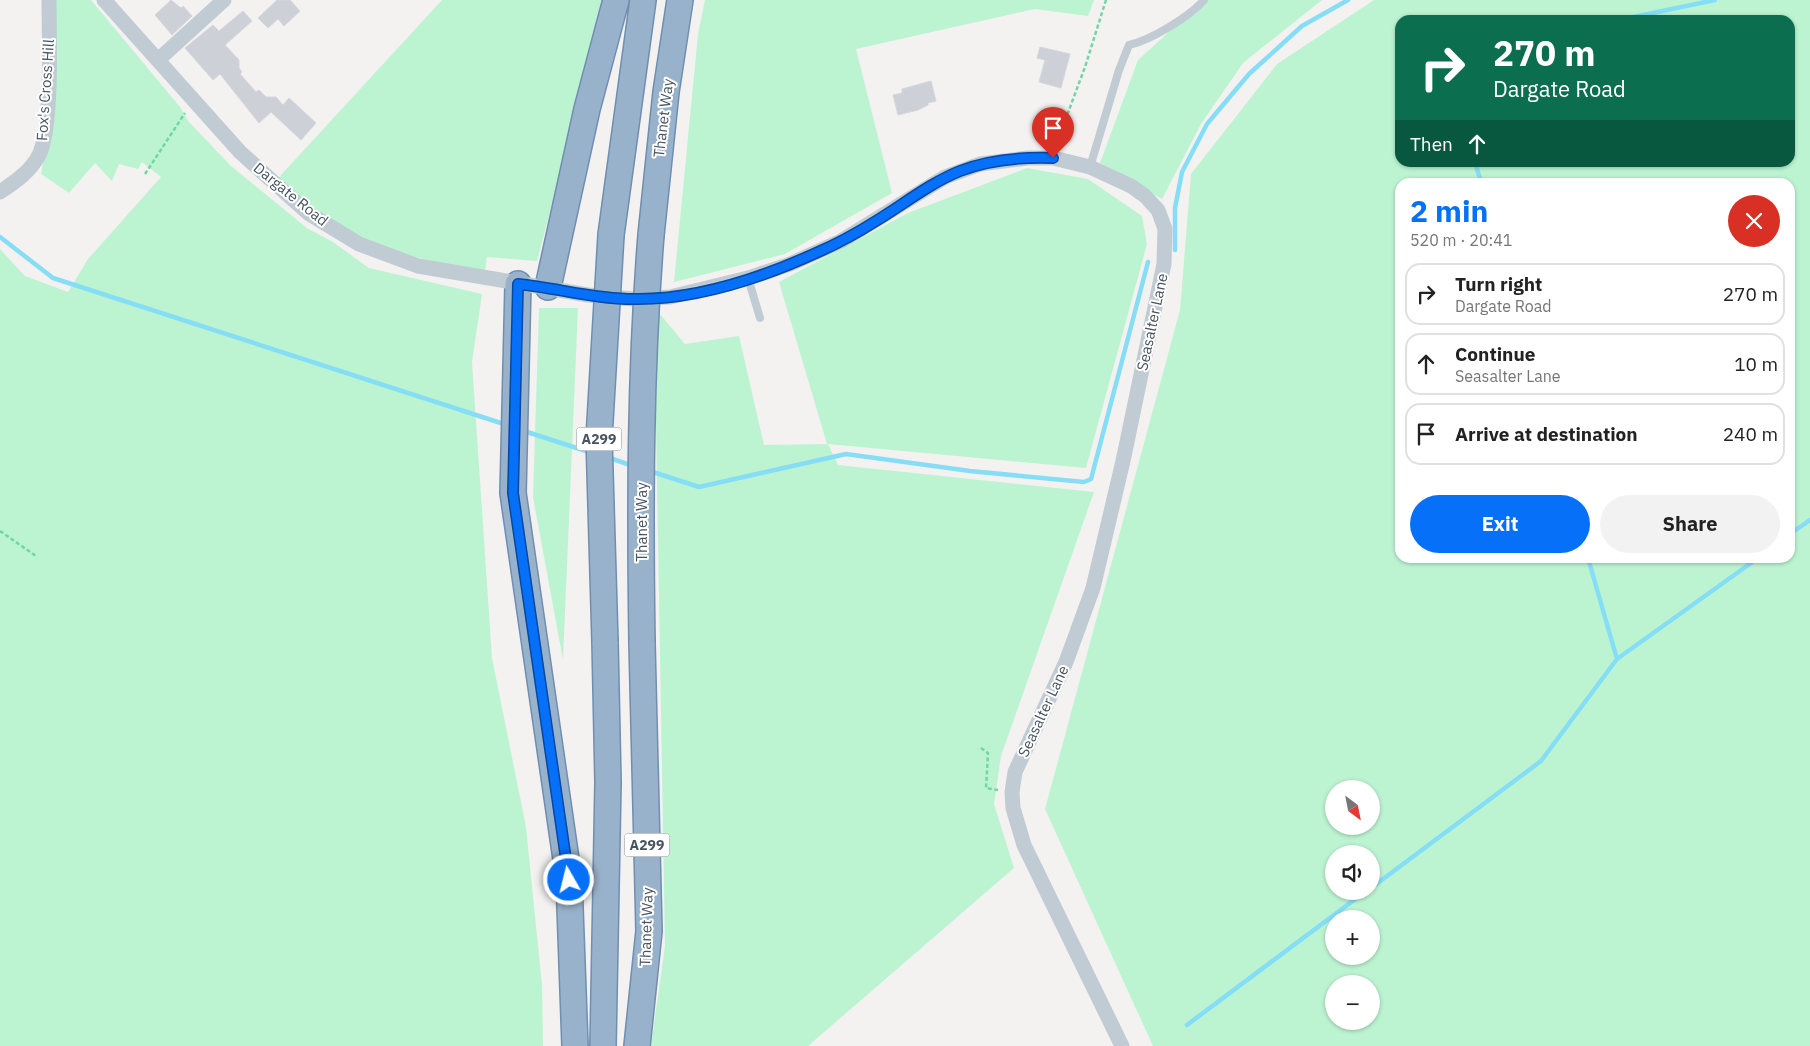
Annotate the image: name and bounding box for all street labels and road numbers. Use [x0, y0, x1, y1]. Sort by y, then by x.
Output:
street label: Fox's Cross Hill [32, 38, 58, 142]
street label: Thanet Way [649, 77, 677, 159]
street label: Dargate Road [250, 158, 332, 230]
street label: Seasalter Lane [1132, 272, 1172, 372]
road number: A299 [576, 428, 622, 450]
street label: Thanet Way [632, 482, 651, 562]
street label: Seasalter Lane [1013, 662, 1073, 760]
road number: A299 [624, 834, 670, 856]
street label: Thanet Way [635, 887, 657, 967]

